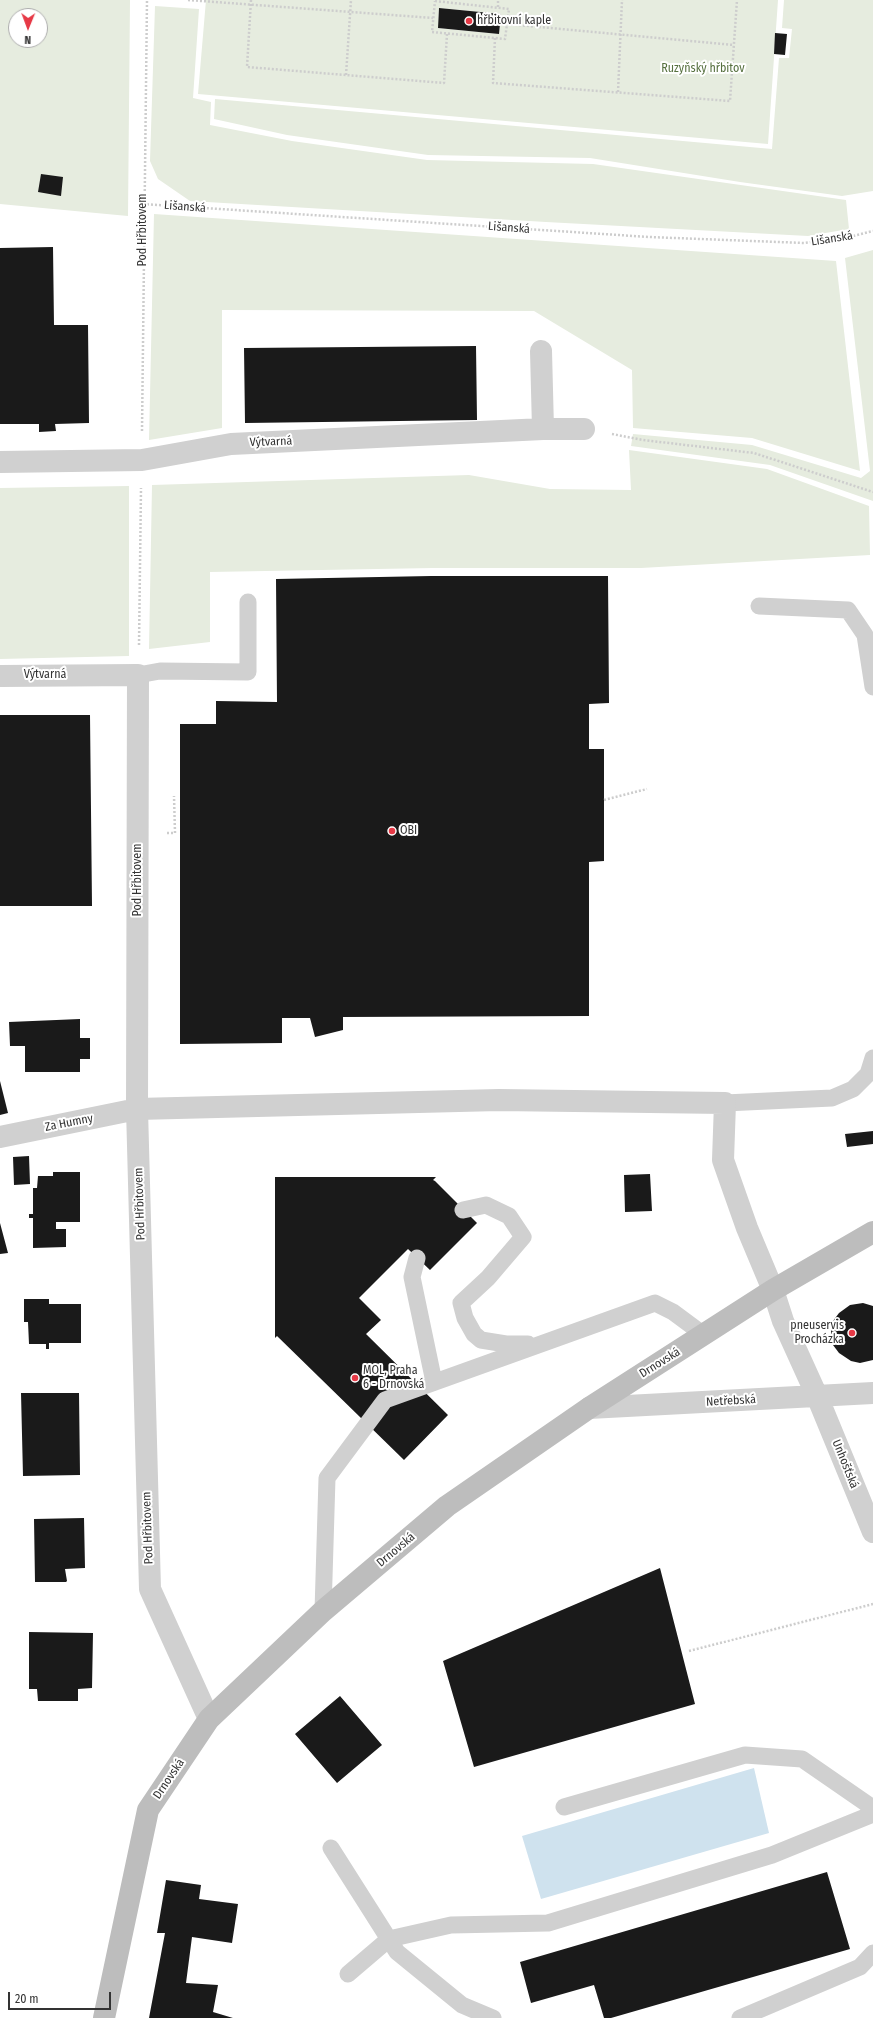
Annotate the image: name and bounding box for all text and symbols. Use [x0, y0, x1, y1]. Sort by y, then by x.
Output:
north arrow [8, 8, 48, 48]
place label: hřbitovní kaple [477, 14, 551, 28]
marker: hřbitovní kaple [464, 16, 474, 26]
text: N [24, 33, 31, 46]
park label: Ruzyňský hřbitov [661, 62, 745, 76]
street label: Pod Hřbitovem [136, 194, 150, 266]
street label: Lišanská [164, 198, 206, 216]
street label: Lišanská [488, 219, 530, 237]
street label: Lišanská [810, 229, 854, 249]
street label: Výtvarná [249, 434, 293, 450]
street label: Výtvarná [24, 668, 66, 682]
place label: OBI [400, 824, 417, 838]
marker: OBI [387, 826, 397, 836]
street label: Pod Hřbitovem [131, 844, 145, 916]
street label: Za Humny [44, 1111, 94, 1135]
street label: Pod Hřbitovem [132, 1167, 148, 1241]
place label: pneuservis Procházka [790, 1319, 844, 1347]
marker: pneuservis Procházka [847, 1328, 857, 1338]
street label: Drnovská [637, 1345, 683, 1381]
place label: MOL, Praha 6 - Drnovská [363, 1364, 424, 1392]
marker: MOL, Praha 6 - Drnovská [350, 1373, 360, 1383]
street label: Netřebská [706, 1393, 756, 1409]
street label: Unhošťská [829, 1437, 861, 1491]
street label: Pod Hřbitovem [140, 1491, 156, 1565]
street label: Drnovská [374, 1530, 418, 1570]
street label: Drnovská [150, 1756, 188, 1802]
scale bar [10, 1984, 113, 2010]
text: 20 m [15, 1992, 39, 2006]

